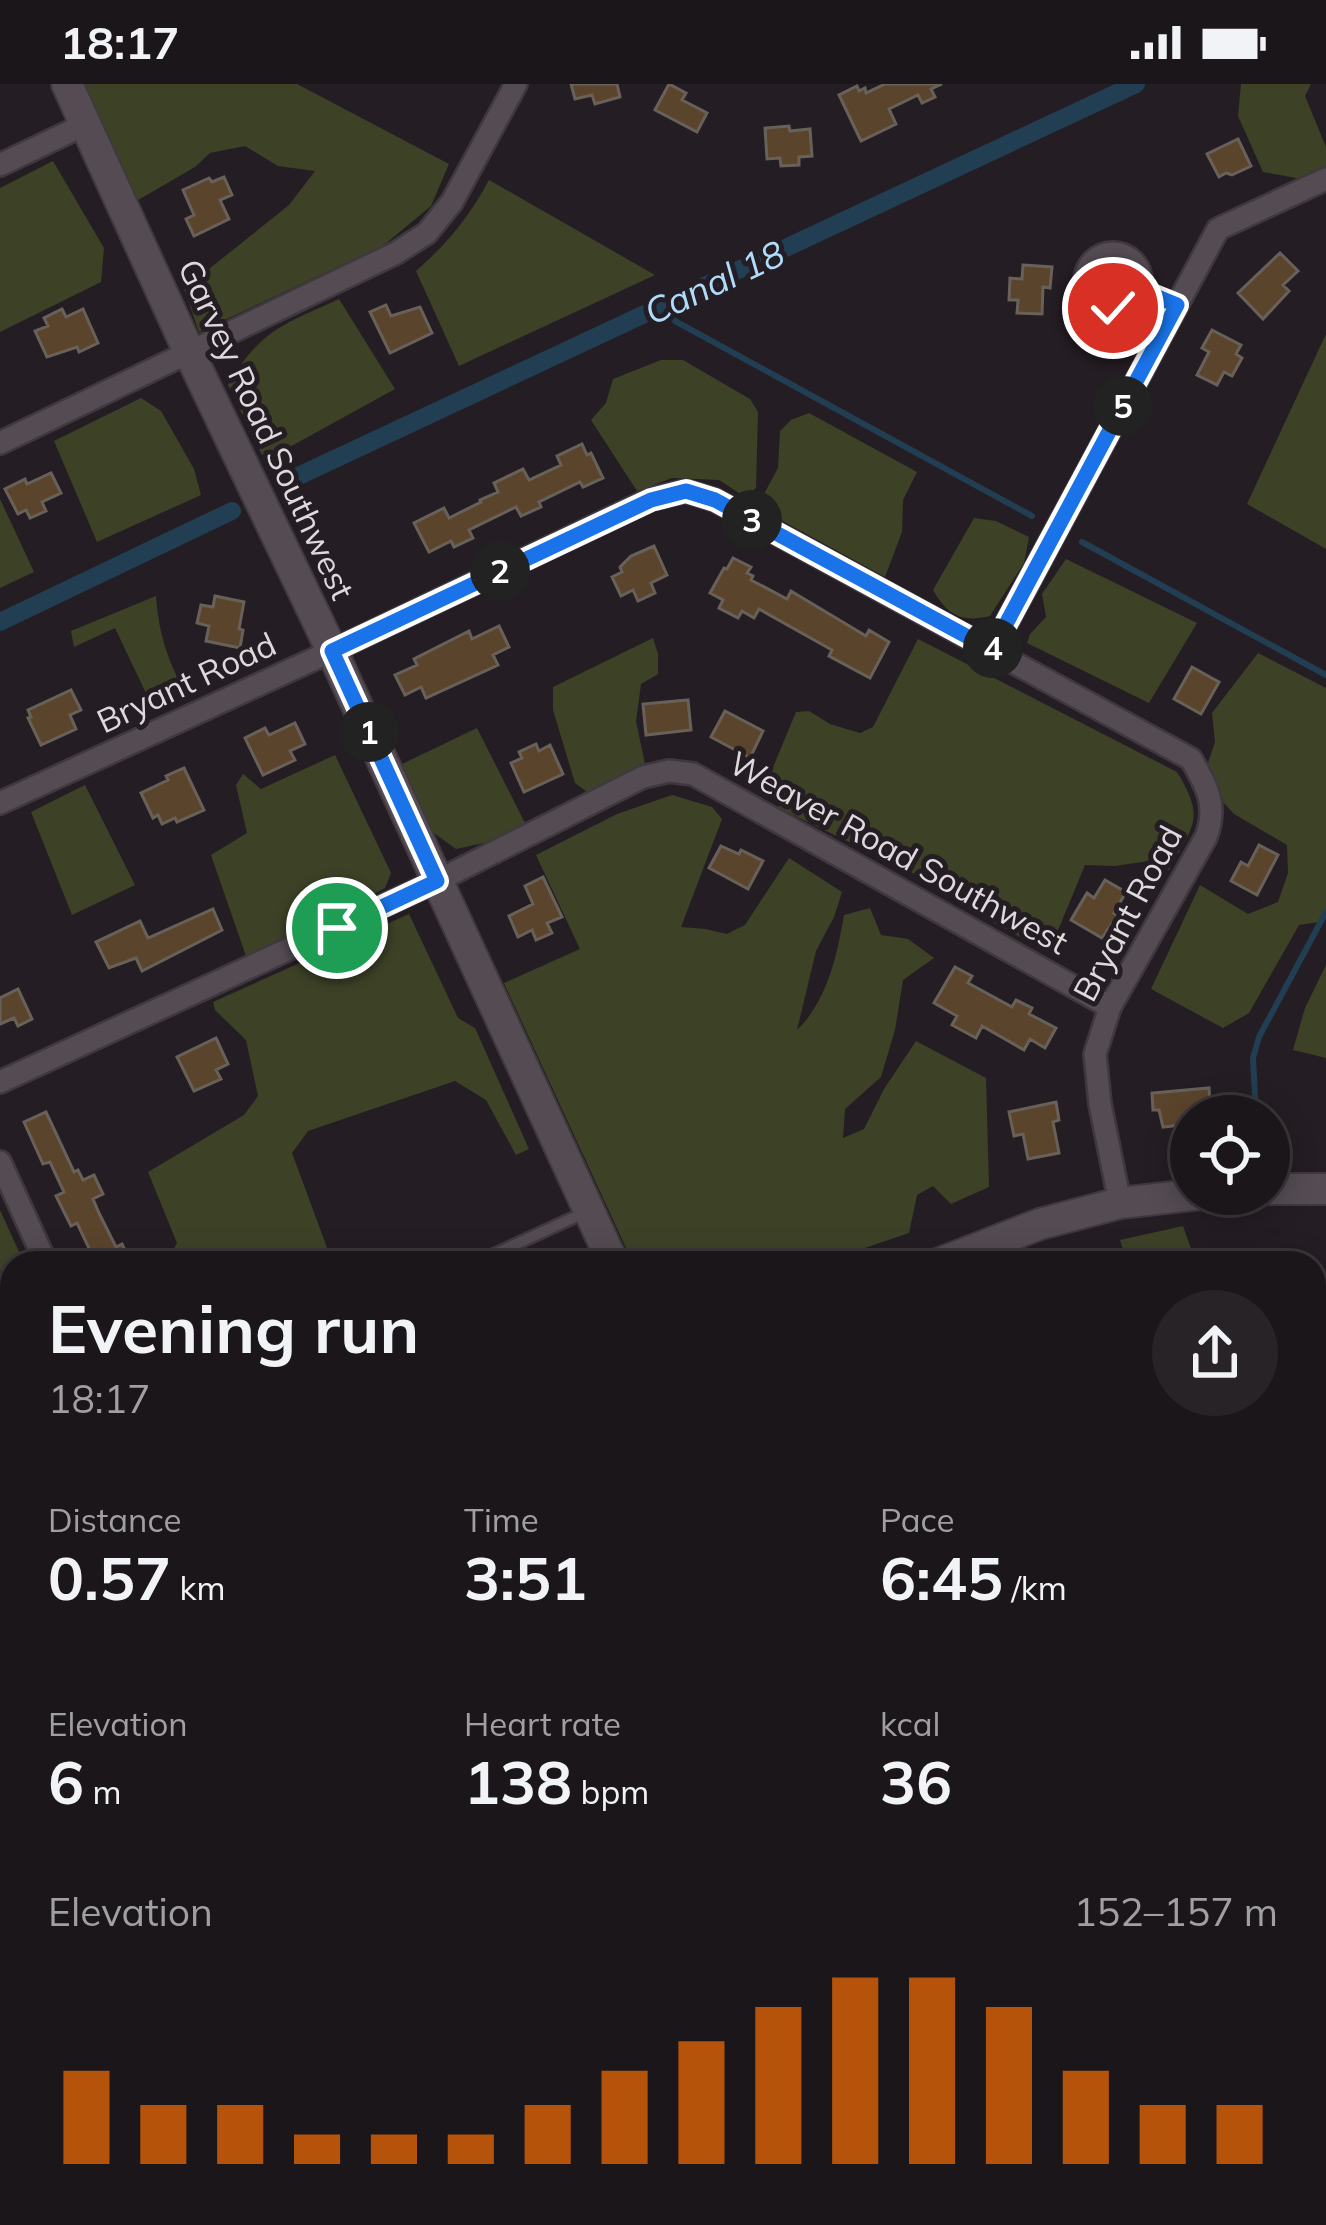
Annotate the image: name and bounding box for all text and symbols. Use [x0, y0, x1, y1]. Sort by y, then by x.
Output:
text: 18:17 [60, 14, 179, 70]
water label: Canal 18 [637, 230, 792, 334]
street label: Garvey Road Southwest [170, 252, 364, 606]
pin [1062, 257, 1164, 359]
icon: check [1080, 275, 1146, 341]
pin: 5 [1093, 376, 1153, 436]
text: 5 [1113, 385, 1133, 426]
pin: 3 [722, 490, 782, 550]
text: 3 [742, 499, 762, 540]
pin: 2 [470, 541, 530, 601]
text: 2 [490, 550, 510, 591]
pin: 4 [963, 618, 1023, 678]
street label: Bryant Road [90, 623, 282, 741]
text: 4 [983, 627, 1003, 668]
pin: 1 [339, 702, 399, 762]
text: 1 [359, 711, 379, 752]
street label: Weaver Road Southwest [722, 742, 1076, 962]
street label: Bryant Road [1064, 818, 1190, 1008]
pin [286, 877, 388, 979]
icon: arrive [304, 895, 370, 961]
map controls [1170, 1095, 1290, 1215]
button: locate [1170, 1095, 1290, 1215]
text: Evening run [48, 1287, 419, 1370]
button: share [1152, 1290, 1278, 1416]
text: 18:17 [48, 1374, 151, 1423]
text: Distance [48, 1499, 181, 1540]
text: Time [464, 1499, 539, 1540]
text: Pace [880, 1499, 954, 1540]
text: 0.57 [48, 1540, 171, 1615]
text: 3:51 [464, 1540, 587, 1615]
text: 6:45 [880, 1540, 1003, 1615]
text: km [171, 1567, 225, 1608]
text: /km [1003, 1567, 1067, 1608]
text: Elevation [48, 1703, 188, 1744]
text: Heart rate [464, 1703, 621, 1744]
text: kcal [880, 1703, 940, 1744]
text: 6 [48, 1744, 84, 1819]
text: 138 [464, 1744, 572, 1819]
text: 36 [880, 1744, 952, 1819]
text: m [84, 1771, 122, 1812]
text: bpm [572, 1771, 649, 1812]
text: Elevation [48, 1887, 213, 1936]
text: 152–157 m [1073, 1887, 1278, 1936]

